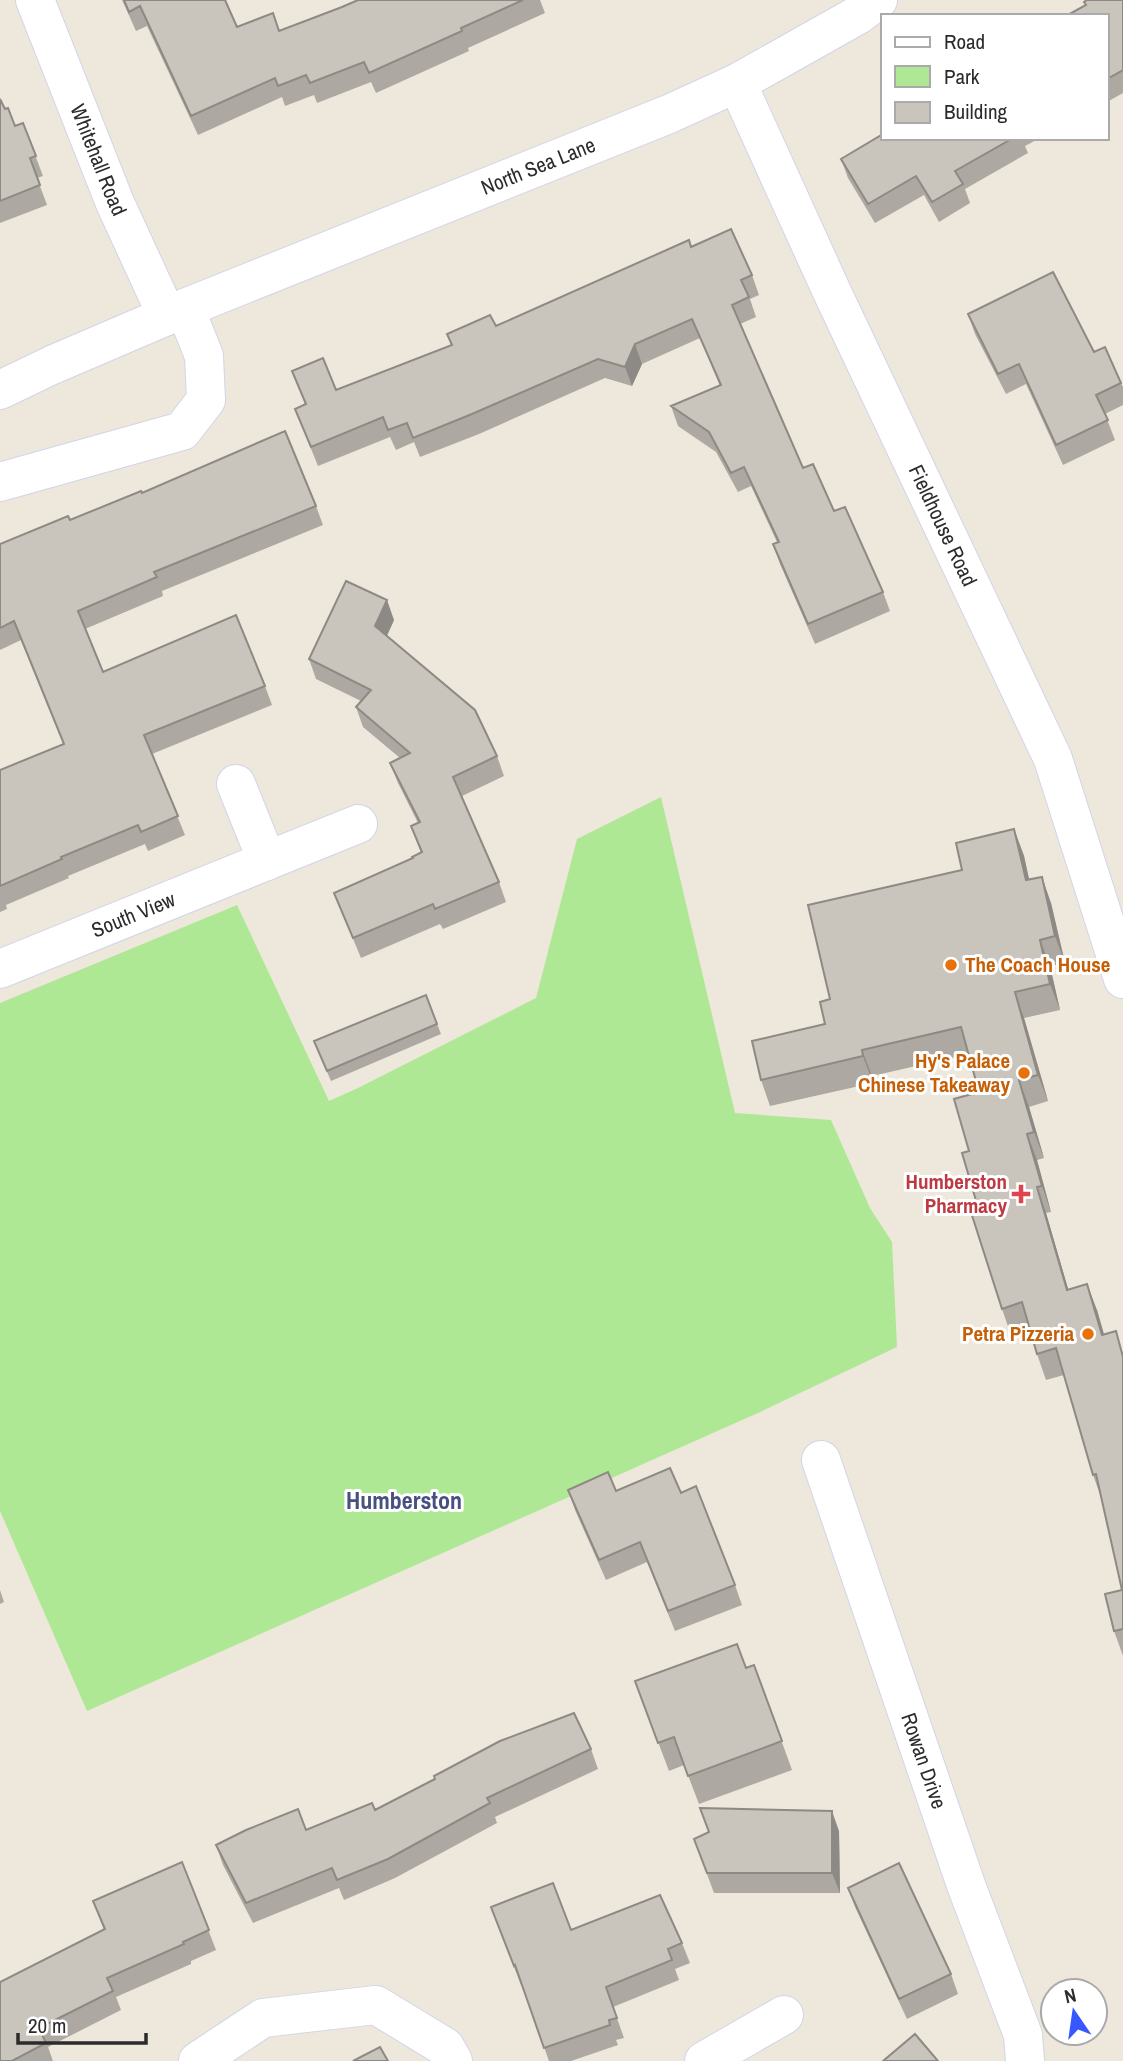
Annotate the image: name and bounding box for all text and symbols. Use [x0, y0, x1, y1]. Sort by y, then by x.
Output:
legend [881, 14, 1109, 140]
text: Road [944, 27, 985, 56]
text: Park [944, 62, 980, 91]
text: Building [944, 97, 1008, 126]
street label: Whitehall Road [63, 100, 134, 220]
street label: North Sea Lane [477, 130, 600, 202]
street label: Fieldhouse Road [902, 460, 984, 591]
street label: South View [87, 884, 180, 944]
place label: The Coach House [965, 950, 1110, 979]
marker: The Coach House [943, 957, 959, 973]
place label: Hy's Palace Chinese Takeaway [858, 1046, 1010, 1099]
marker: Hy's Palace Chinese Takeaway [1016, 1065, 1032, 1081]
place label: Humberston Pharmacy [906, 1167, 1007, 1220]
marker: Humberston Pharmacy [1013, 1186, 1029, 1202]
place label: Petra Pizzeria [962, 1319, 1074, 1348]
marker: Petra Pizzeria [1080, 1326, 1096, 1342]
district label: Humberston [346, 1484, 462, 1516]
street label: Rowan Drive [894, 1709, 954, 1813]
north arrow [1039, 1977, 1109, 2047]
text: N [1062, 1982, 1079, 2009]
scale bar [18, 2002, 145, 2046]
text: 20 m [28, 2011, 66, 2040]

